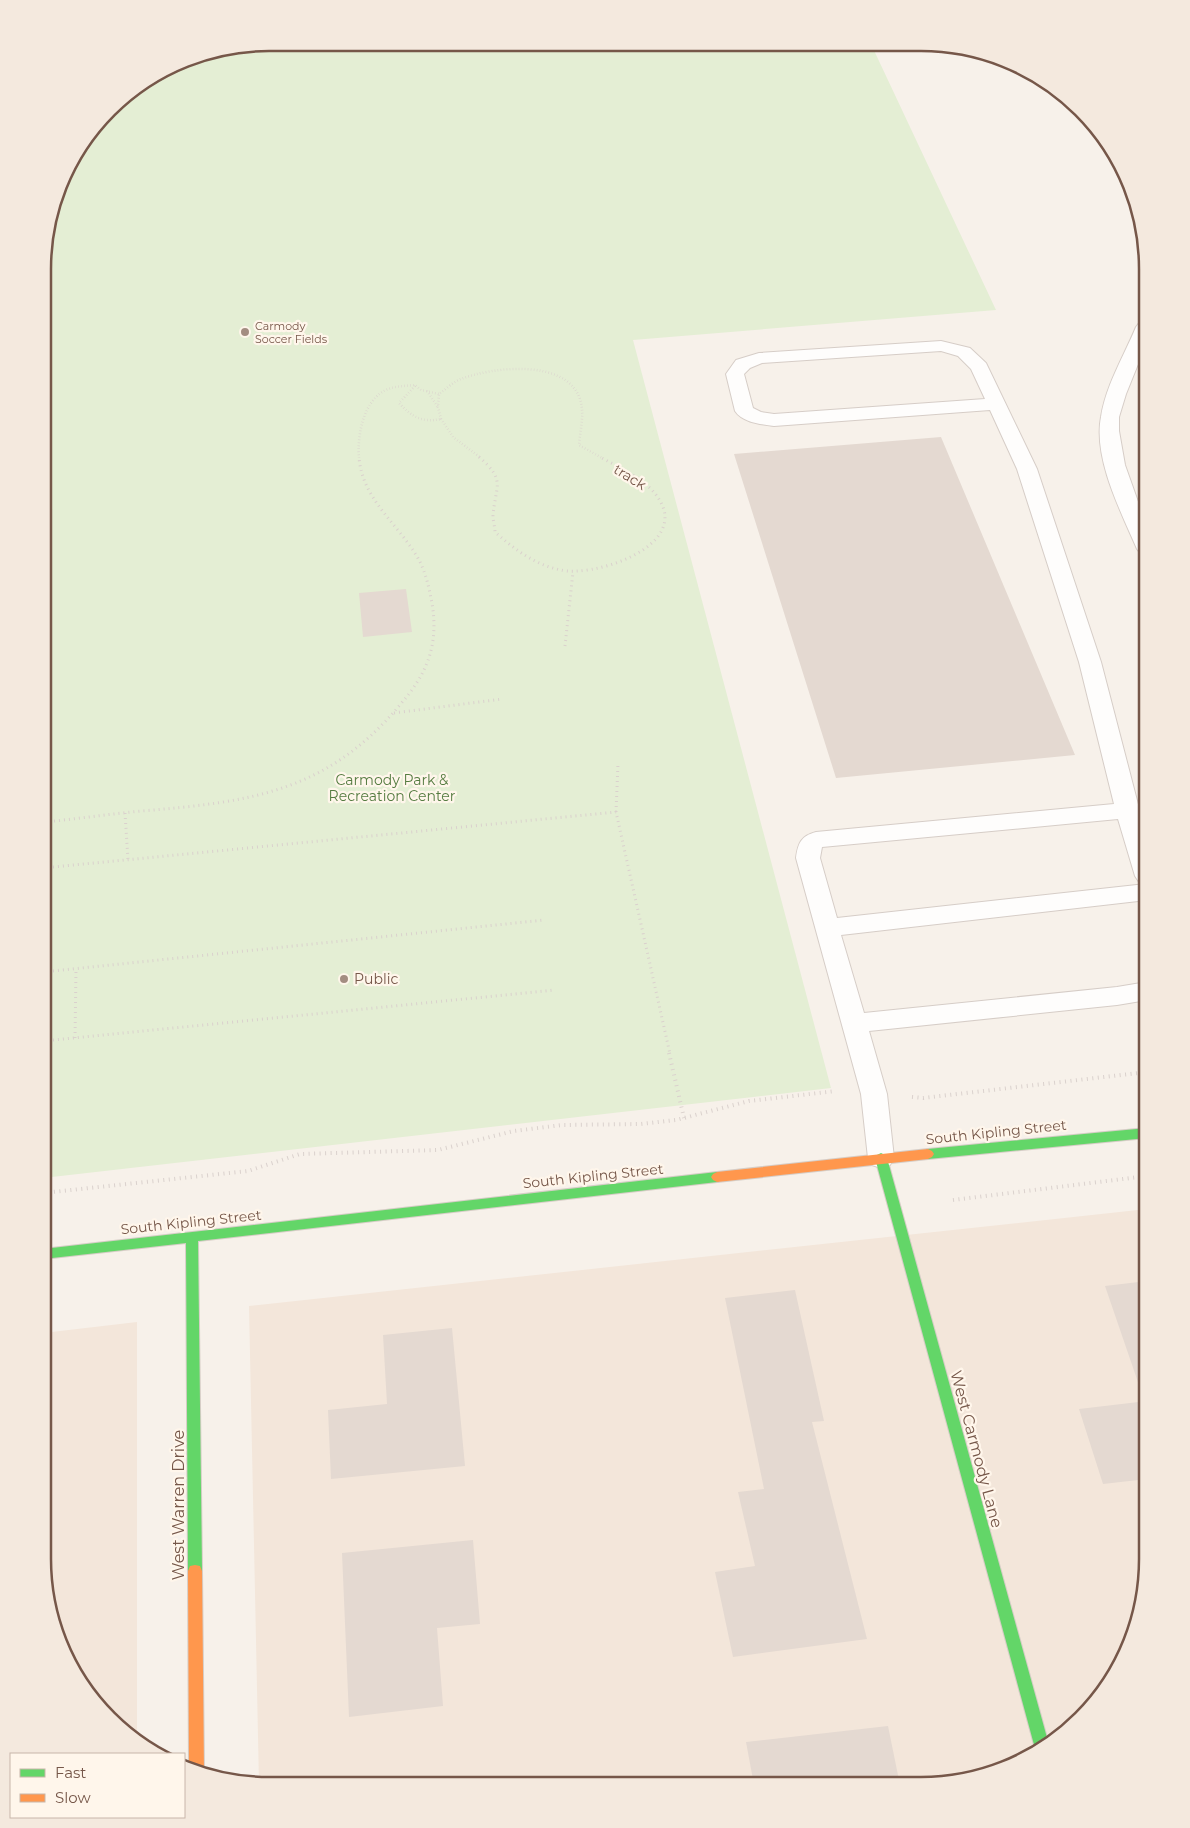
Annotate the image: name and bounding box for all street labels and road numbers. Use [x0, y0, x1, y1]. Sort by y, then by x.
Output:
street label: track [610, 460, 650, 494]
street label: South Kipling Street [925, 1116, 1068, 1148]
street label: South Kipling Street [522, 1160, 665, 1192]
street label: South Kipling Street [120, 1206, 263, 1238]
street label: West Carmody Lane [946, 1368, 1007, 1530]
street label: West Warren Drive [169, 1430, 188, 1580]

